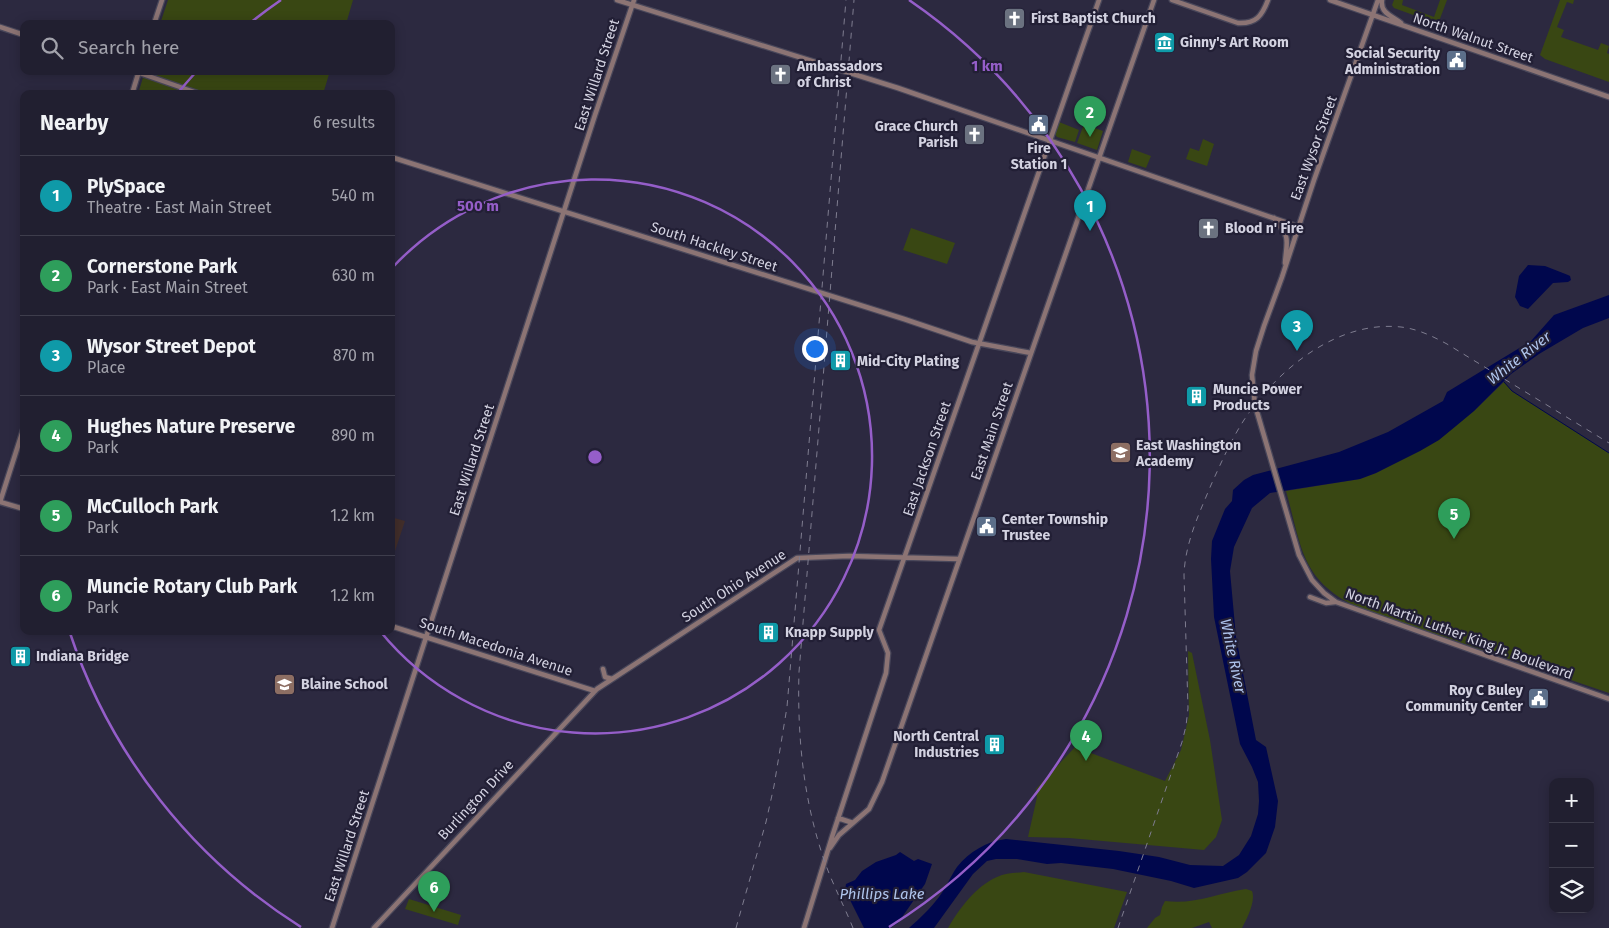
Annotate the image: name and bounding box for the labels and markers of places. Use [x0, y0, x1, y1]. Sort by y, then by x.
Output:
church icon: First Baptist Church [1003, 6, 1027, 30]
place label: First Baptist Church [1031, 10, 1156, 27]
museum icon: Ginny's Art Room [1152, 30, 1176, 54]
place label: Ginny's Art Room [1180, 34, 1289, 51]
place label: Social Security Administration [1344, 45, 1441, 78]
public building icon: Social Security Administration [1444, 49, 1468, 73]
place label: Ambassadors of Christ [796, 58, 883, 91]
church icon: Ambassadors of Christ [769, 62, 793, 86]
pin: 2 [1074, 96, 1106, 137]
public building icon: Fire Station 1 [1027, 113, 1051, 137]
place label: Grace Church Parish [875, 118, 958, 151]
church icon: Grace Church Parish [962, 122, 986, 146]
place label: Fire Station 1 [1011, 140, 1067, 173]
pin: 1 [1074, 190, 1106, 231]
church icon: Blood n' Fire [1197, 216, 1221, 240]
place label: Blood n' Fire [1225, 220, 1304, 237]
pin: 3 [1281, 310, 1313, 351]
building icon: Mid-City Plating [829, 349, 853, 373]
place label: Mid-City Plating [857, 353, 959, 370]
place label: Muncie Power Products [1213, 381, 1302, 414]
building icon: Muncie Power Products [1185, 385, 1209, 409]
place label: East Washington Academy [1135, 437, 1241, 470]
school or university icon: East Washington Academy [1108, 441, 1132, 465]
centre of rings [586, 448, 604, 466]
pin: 5 [1438, 498, 1470, 539]
place label: Center Township Trustee [1002, 511, 1108, 544]
public building icon: Center Township Trustee [974, 515, 998, 539]
building icon: Knapp Supply [757, 620, 781, 644]
place label: Knapp Supply [785, 624, 874, 641]
building icon: Indiana Bridge [8, 644, 32, 668]
place label: Indiana Bridge [36, 648, 129, 665]
school or university icon: Blaine School [273, 672, 297, 696]
place label: Blaine School [301, 676, 389, 693]
place label: Roy C Buley Community Center [1405, 682, 1524, 715]
public building icon: Roy C Buley Community Center [1527, 686, 1551, 710]
pin: 4 [1070, 720, 1102, 761]
place label: North Central Industries [893, 728, 980, 761]
building icon: North Central Industries [983, 732, 1007, 756]
pin: 6 [418, 871, 450, 912]

